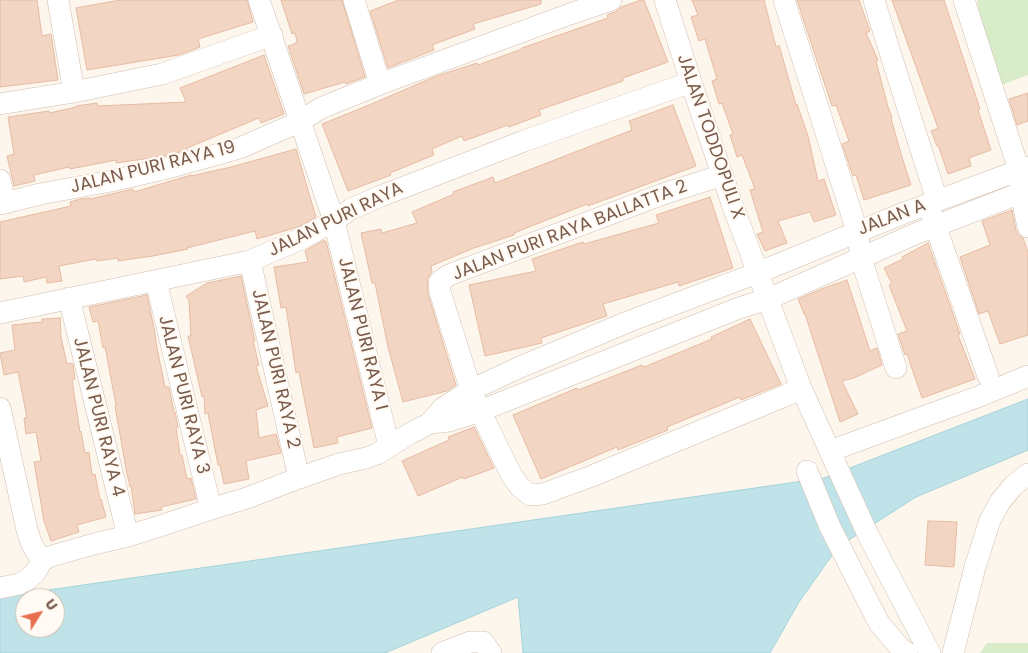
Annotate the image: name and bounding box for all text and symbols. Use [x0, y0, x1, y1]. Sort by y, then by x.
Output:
street label: JALAN TODDOPULI X [672, 52, 748, 222]
street label: JALAN PURI RAYA 19 [68, 137, 238, 199]
street label: JALAN PURI RAYA BALLATTA 2 [449, 176, 691, 286]
street label: JALAN PURI RAYA [265, 178, 407, 262]
street label: JALAN A [855, 195, 929, 241]
street label: JALAN PURI RAYA I [333, 255, 391, 413]
street label: JALAN PURI RAYA 2 [246, 287, 304, 451]
street label: JALAN PURI RAYA 3 [153, 313, 213, 477]
street label: JALAN PURI RAYA 4 [68, 335, 128, 499]
north arrow [15, 588, 65, 638]
text: U [40, 595, 62, 615]

